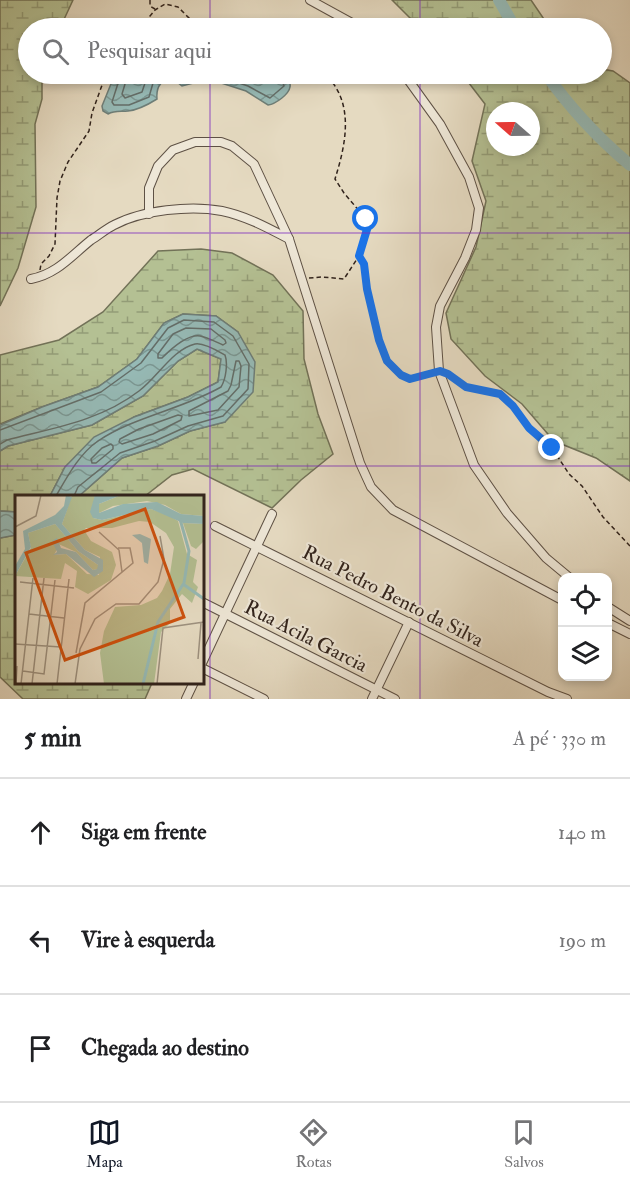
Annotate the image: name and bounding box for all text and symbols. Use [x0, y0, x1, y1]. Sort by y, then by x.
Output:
search box [18, 18, 612, 84]
icon: search [39, 35, 72, 68]
text: Pesquisar aqui [87, 37, 212, 65]
north arrow [486, 102, 540, 156]
route start [352, 205, 378, 231]
route end [538, 434, 564, 460]
inset map [15, 495, 204, 684]
street label: Rua Pedro Bento da Silva [298, 539, 488, 653]
map controls [558, 573, 612, 681]
button: locate [558, 573, 612, 627]
street label: Rua Acila Garcia [240, 594, 372, 678]
button: layers [558, 627, 612, 681]
text: 5 min [24, 722, 81, 754]
text: A pé · 330 m [513, 726, 606, 751]
icon: ahead [24, 816, 57, 849]
text: Siga em frente [81, 818, 206, 846]
text: 140 m [558, 820, 606, 845]
icon: left [24, 924, 57, 957]
text: Vire à esquerda [81, 926, 215, 954]
text: 190 m [559, 928, 606, 953]
icon: arrive [24, 1032, 57, 1065]
text: Chegada ao destino [81, 1034, 249, 1062]
tab: Mapa [86, 1116, 123, 1172]
tab: Rotas [295, 1116, 332, 1172]
tab: Salvos [504, 1116, 544, 1172]

